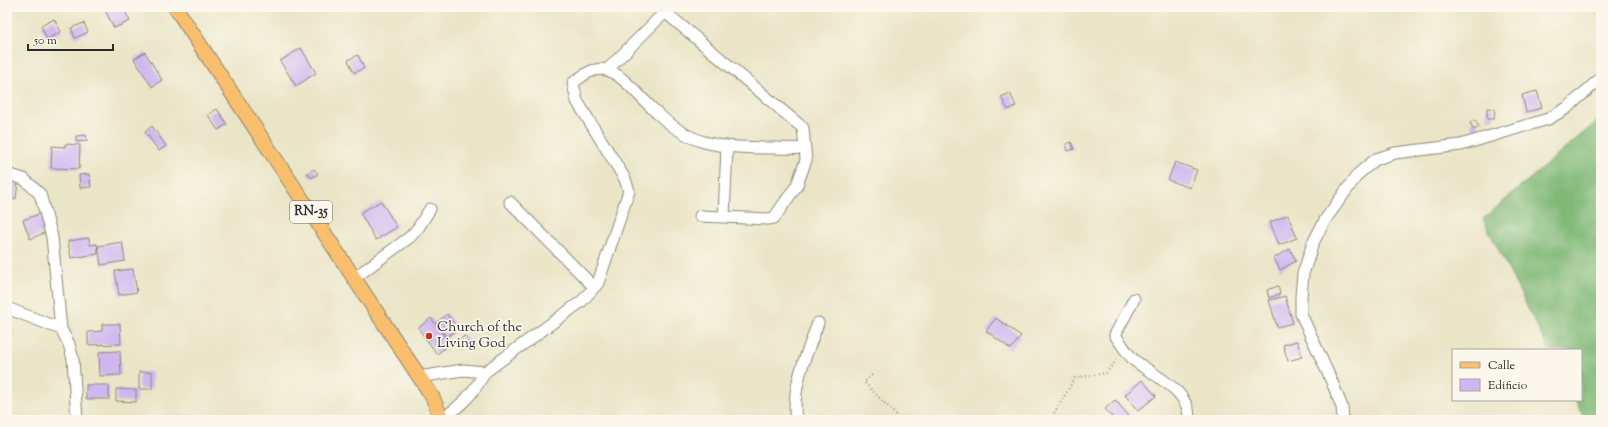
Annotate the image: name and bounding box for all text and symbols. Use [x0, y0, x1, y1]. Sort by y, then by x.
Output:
scale bar [28, 26, 113, 52]
text: 50 m [33, 32, 57, 50]
road number: RN-35 [290, 201, 332, 223]
place label: Church of the Living God [437, 318, 522, 354]
marker: Church of the Living God [424, 331, 434, 341]
legend [1452, 349, 1582, 401]
text: Calle [1488, 357, 1516, 375]
text: Edificio [1488, 377, 1528, 395]

